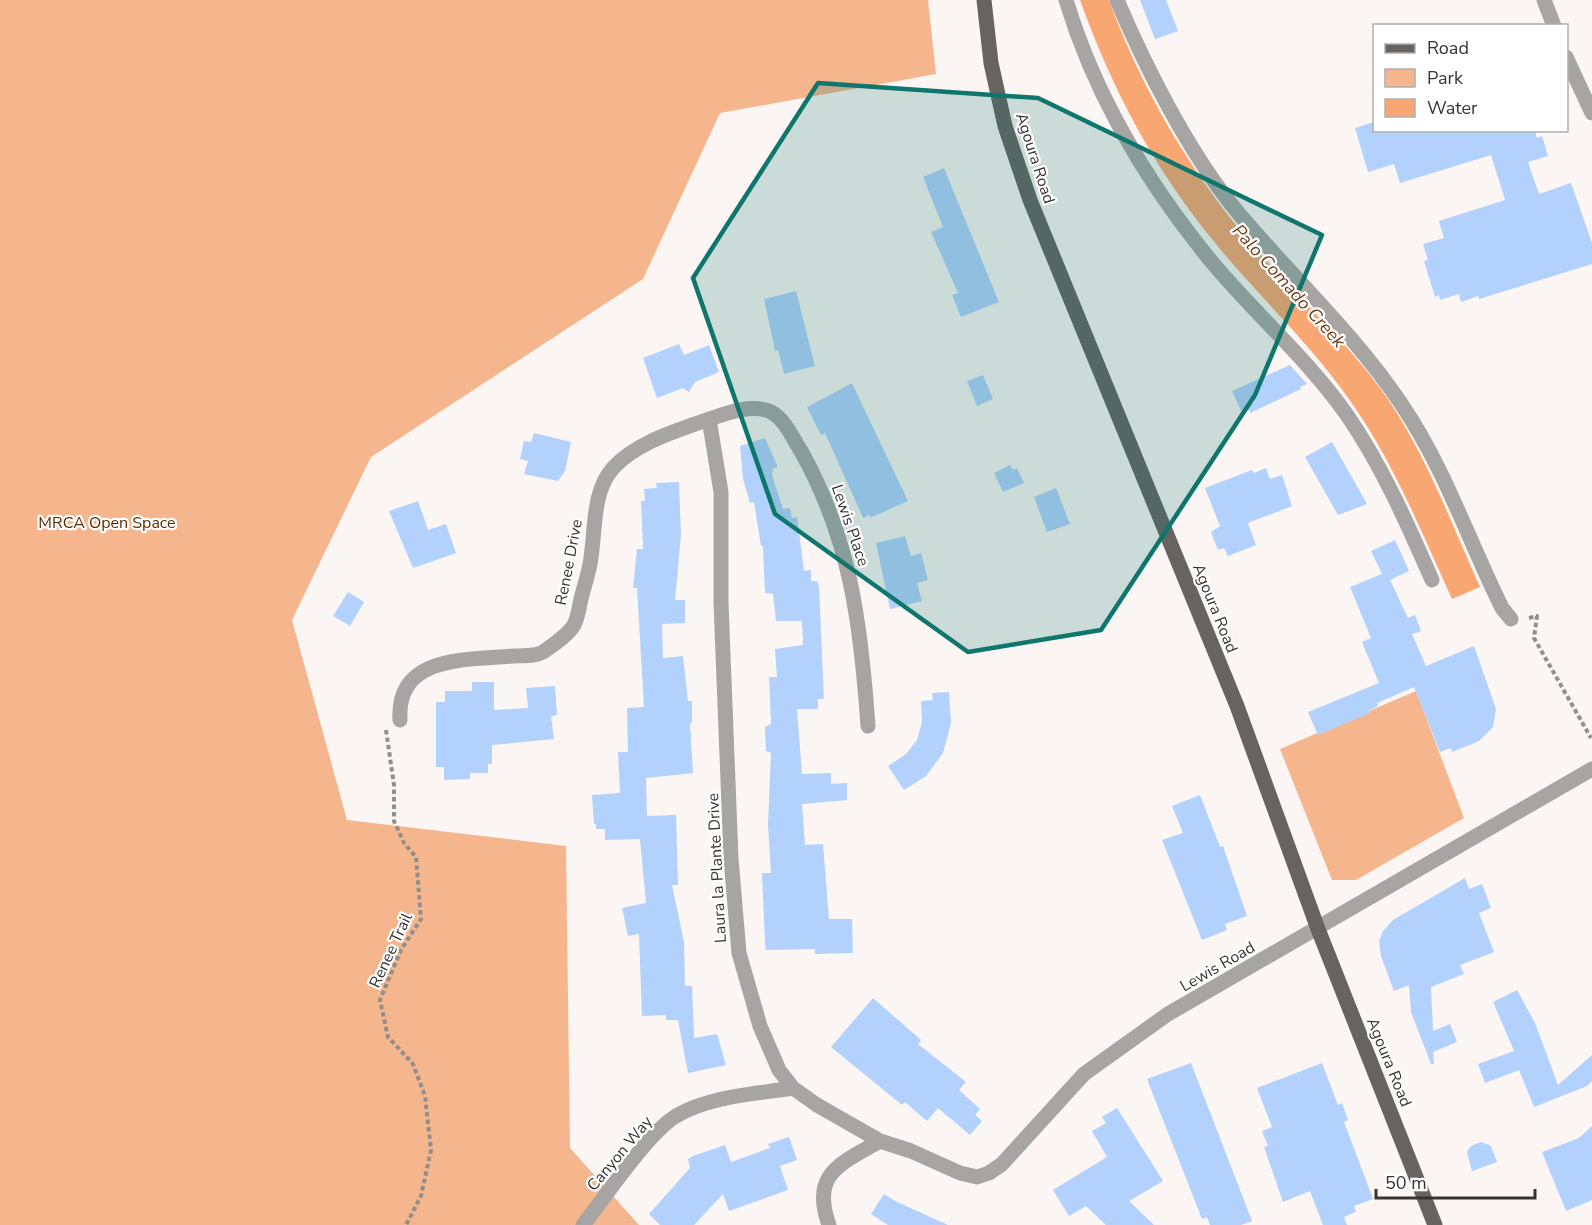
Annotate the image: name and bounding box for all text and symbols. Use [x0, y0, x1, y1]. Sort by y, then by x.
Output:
legend [1373, 24, 1568, 132]
text: Road [1427, 36, 1469, 60]
text: Park [1427, 66, 1464, 90]
text: Water [1427, 96, 1478, 120]
street label: Agoura Road [1010, 110, 1060, 207]
water label: Palo Comado Creek [1227, 219, 1352, 354]
street label: Lewis Place [826, 482, 874, 569]
park label: MRCA Open Space [38, 512, 176, 534]
street label: Renee Drive [550, 517, 588, 607]
street label: Agoura Road [1187, 561, 1243, 656]
street label: Laura la Plante Drive [702, 792, 732, 944]
street label: Renee Trail [364, 909, 418, 991]
street label: Lewis Road [1176, 937, 1259, 997]
street label: Agoura Road [1361, 1015, 1417, 1110]
street label: Canyon Way [582, 1111, 658, 1196]
scale bar [1376, 1162, 1535, 1200]
text: 50 m [1385, 1171, 1427, 1195]

